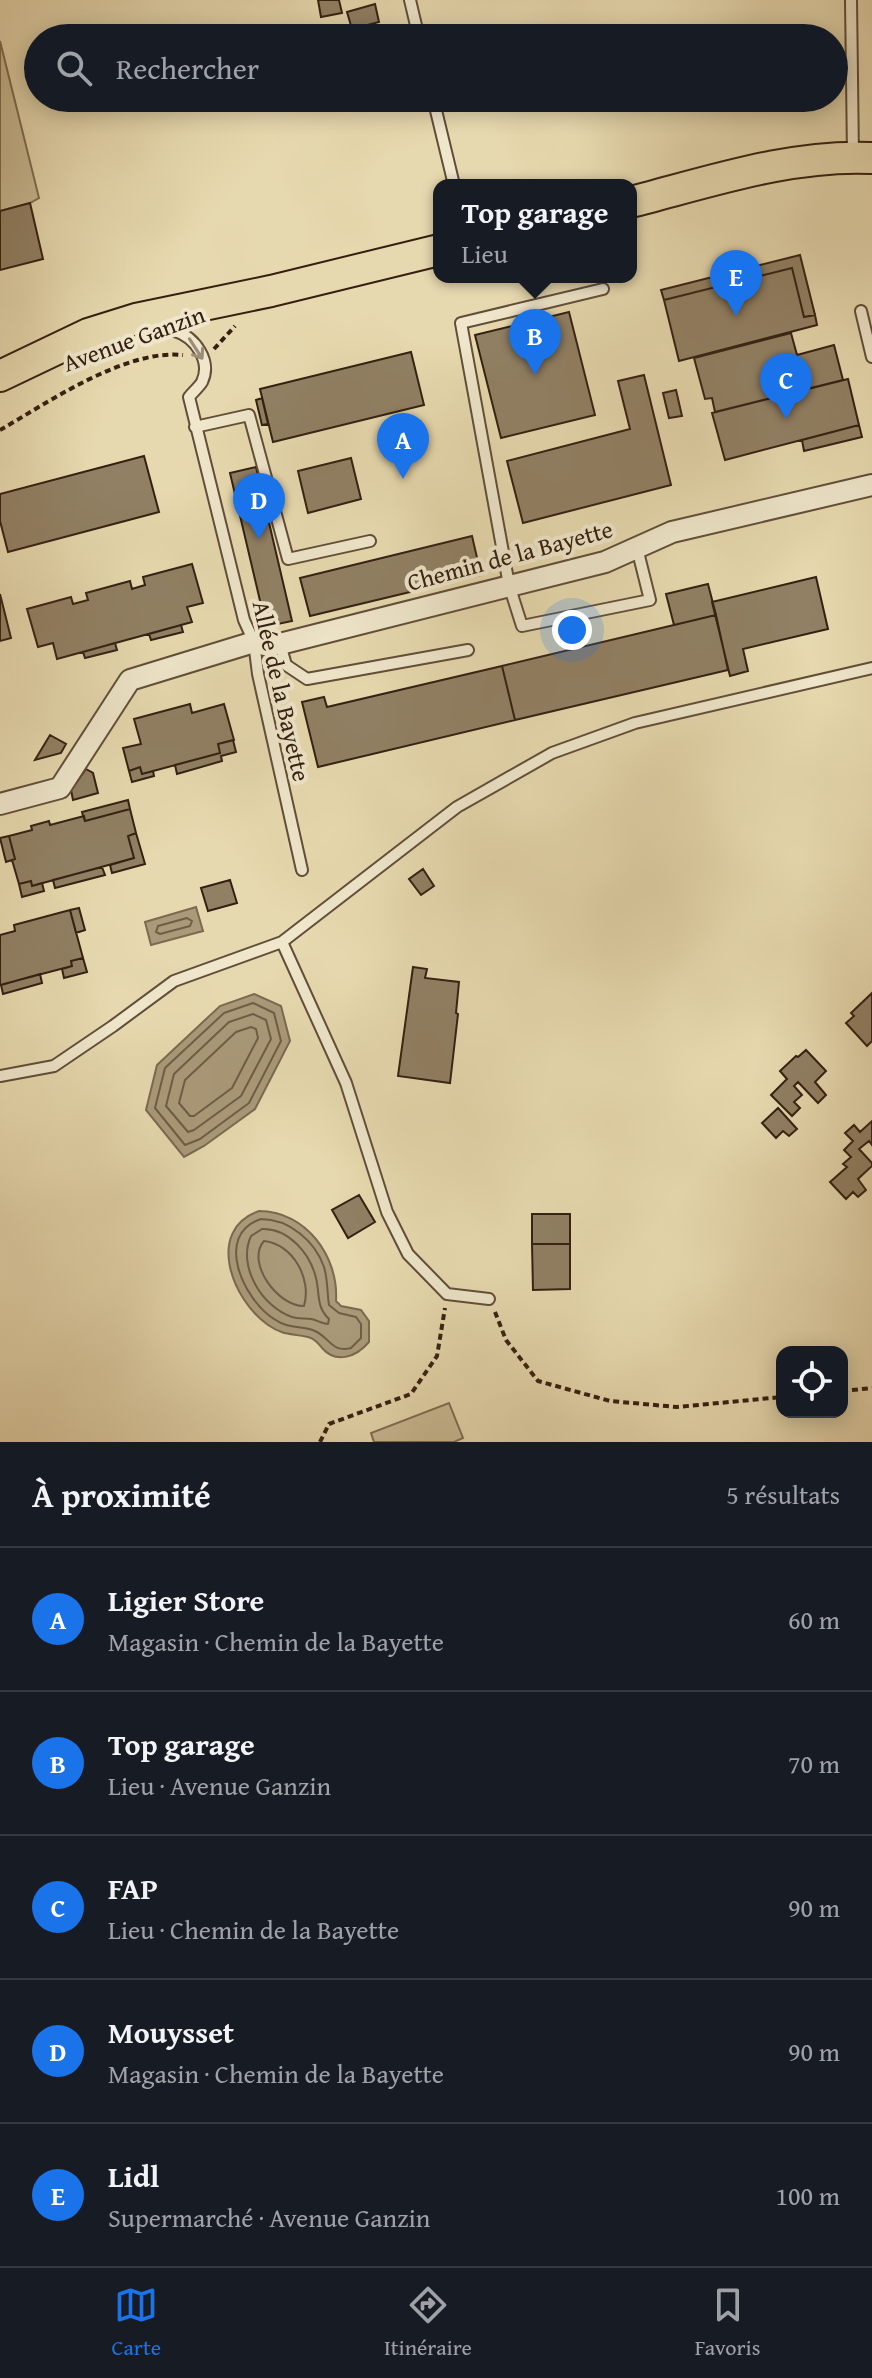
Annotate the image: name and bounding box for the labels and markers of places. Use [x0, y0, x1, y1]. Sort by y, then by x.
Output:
pin: E [710, 250, 762, 316]
pin: B [509, 309, 561, 375]
pin: C [760, 353, 812, 419]
pin: A [377, 413, 429, 479]
pin: D [233, 473, 285, 539]

